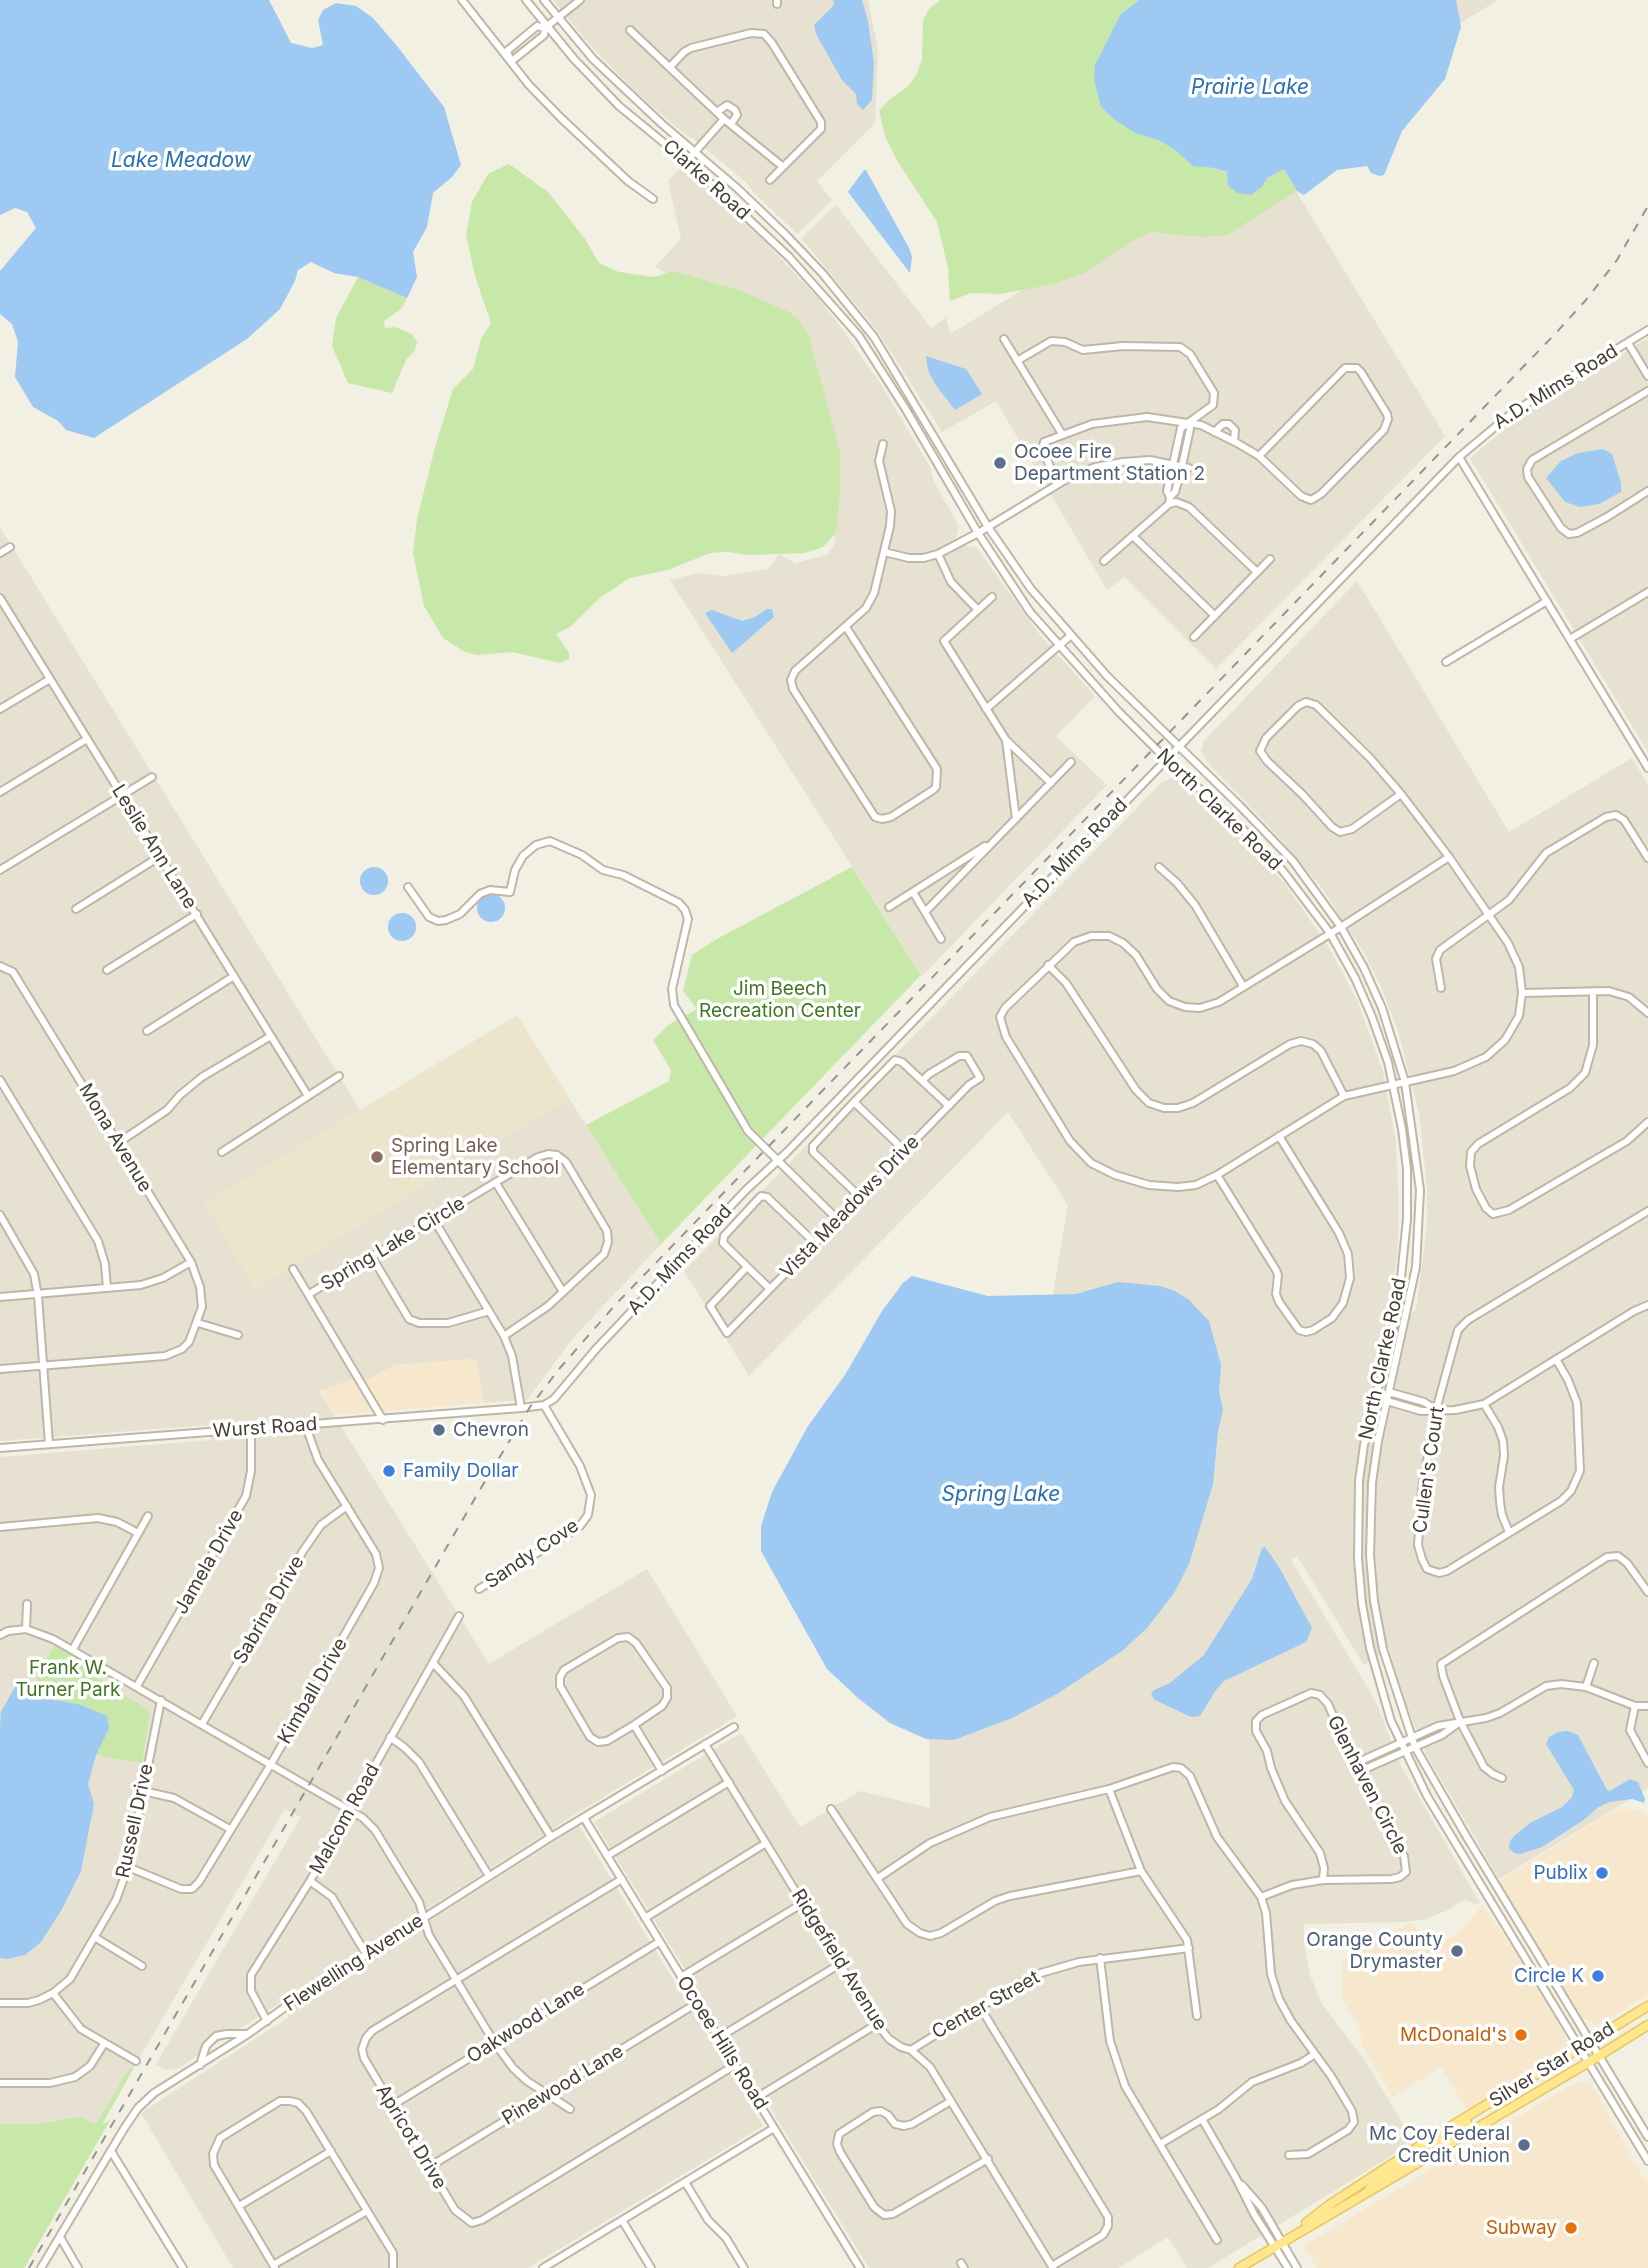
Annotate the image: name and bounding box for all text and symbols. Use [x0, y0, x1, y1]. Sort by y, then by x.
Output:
water label: Prairie Lake [1191, 75, 1309, 101]
street label: Clarke Road [658, 135, 754, 225]
water label: Lake Meadow [111, 148, 251, 174]
street label: A.D. Mims Road [1490, 340, 1622, 434]
place label: Ocoee Fire Department Station 2 [1014, 441, 1205, 485]
marker: Ocoee Fire Department Station 2 [992, 455, 1008, 471]
street label: North Clarke Road [1152, 745, 1286, 875]
street label: Leslie Ann Lane [107, 781, 201, 913]
street label: A.D. Mims Road [1018, 794, 1132, 912]
park label: Jim Beech Recreation Center [699, 978, 861, 1022]
street label: Mona Avenue [74, 1080, 156, 1196]
street label: Vista Meadows Drive [776, 1131, 924, 1283]
place label: Spring Lake Elementary School [391, 1135, 559, 1179]
marker: Spring Lake Elementary School [369, 1149, 385, 1165]
street label: Spring Lake Circle [317, 1192, 469, 1296]
street label: A.D. Mims Road [623, 1200, 737, 1320]
street label: North Clarke Road [1355, 1276, 1411, 1442]
street label: Cullen's Court [1409, 1405, 1449, 1535]
street label: Wurst Road [212, 1413, 318, 1443]
place label: Chevron [453, 1419, 529, 1441]
marker: Chevron [431, 1422, 447, 1438]
place label: Family Dollar [403, 1460, 519, 1482]
marker: Family Dollar [381, 1463, 397, 1479]
water label: Spring Lake [942, 1482, 1060, 1508]
street label: Jamela Drive [170, 1506, 248, 1618]
street label: Sandy Cove [481, 1514, 583, 1594]
street label: Sabrina Drive [229, 1552, 309, 1668]
street label: Kimball Drive [274, 1634, 352, 1748]
park label: Frank W. Turner Park [15, 1657, 121, 1701]
street label: Glenhaven Circle [1322, 1712, 1412, 1858]
street label: Malcom Road [305, 1760, 385, 1878]
street label: Russell Drive [112, 1762, 158, 1880]
place label: Publix [1533, 1862, 1588, 1884]
marker: Publix [1594, 1865, 1610, 1881]
street label: Ridgefield Avenue [786, 1885, 892, 2035]
street label: Flewelling Avenue [280, 1909, 428, 2017]
place label: Orange County Drymaster [1306, 1929, 1443, 1973]
marker: Orange County Drymaster [1449, 1943, 1465, 1959]
place label: Circle K [1514, 1965, 1584, 1987]
street label: Center Street [928, 1966, 1044, 2044]
marker: Circle K [1590, 1968, 1606, 1984]
street label: Ocoee Hills Road [672, 1972, 772, 2114]
street label: Oakwood Lane [463, 1978, 589, 2068]
street label: Silver Star Road [1485, 2017, 1619, 2113]
place label: McDonald's [1400, 2024, 1507, 2046]
marker: McDonald's [1513, 2027, 1529, 2043]
street label: Pinewood Lane [498, 2040, 628, 2130]
street label: Apricot Drive [371, 2081, 451, 2193]
place label: Mc Coy Federal Credit Union [1369, 2123, 1510, 2167]
marker: Mc Coy Federal Credit Union [1516, 2137, 1532, 2153]
place label: Subway [1486, 2217, 1557, 2239]
marker: Subway [1563, 2220, 1579, 2236]

